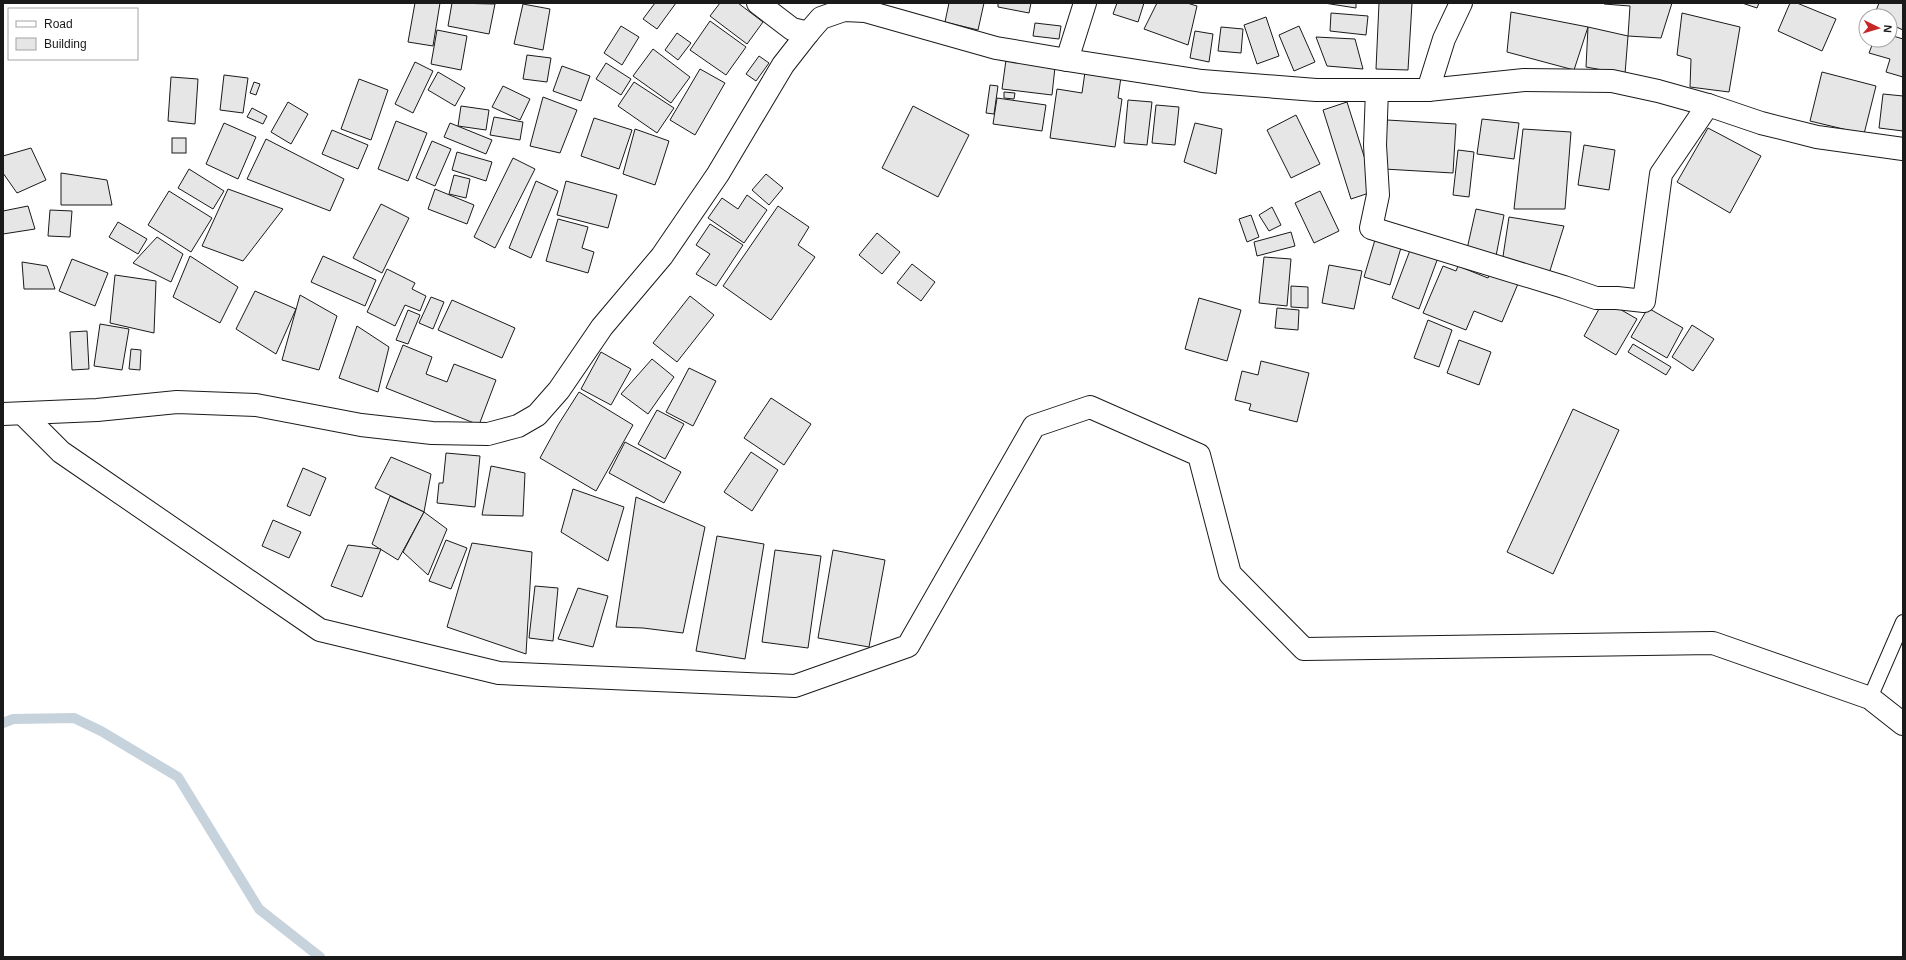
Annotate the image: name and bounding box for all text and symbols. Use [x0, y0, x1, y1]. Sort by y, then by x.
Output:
legend [8, 8, 138, 60]
north arrow [1858, 8, 1898, 48]
text: Road [44, 17, 73, 31]
text: N [1882, 24, 1894, 33]
text: Building [44, 37, 87, 51]

